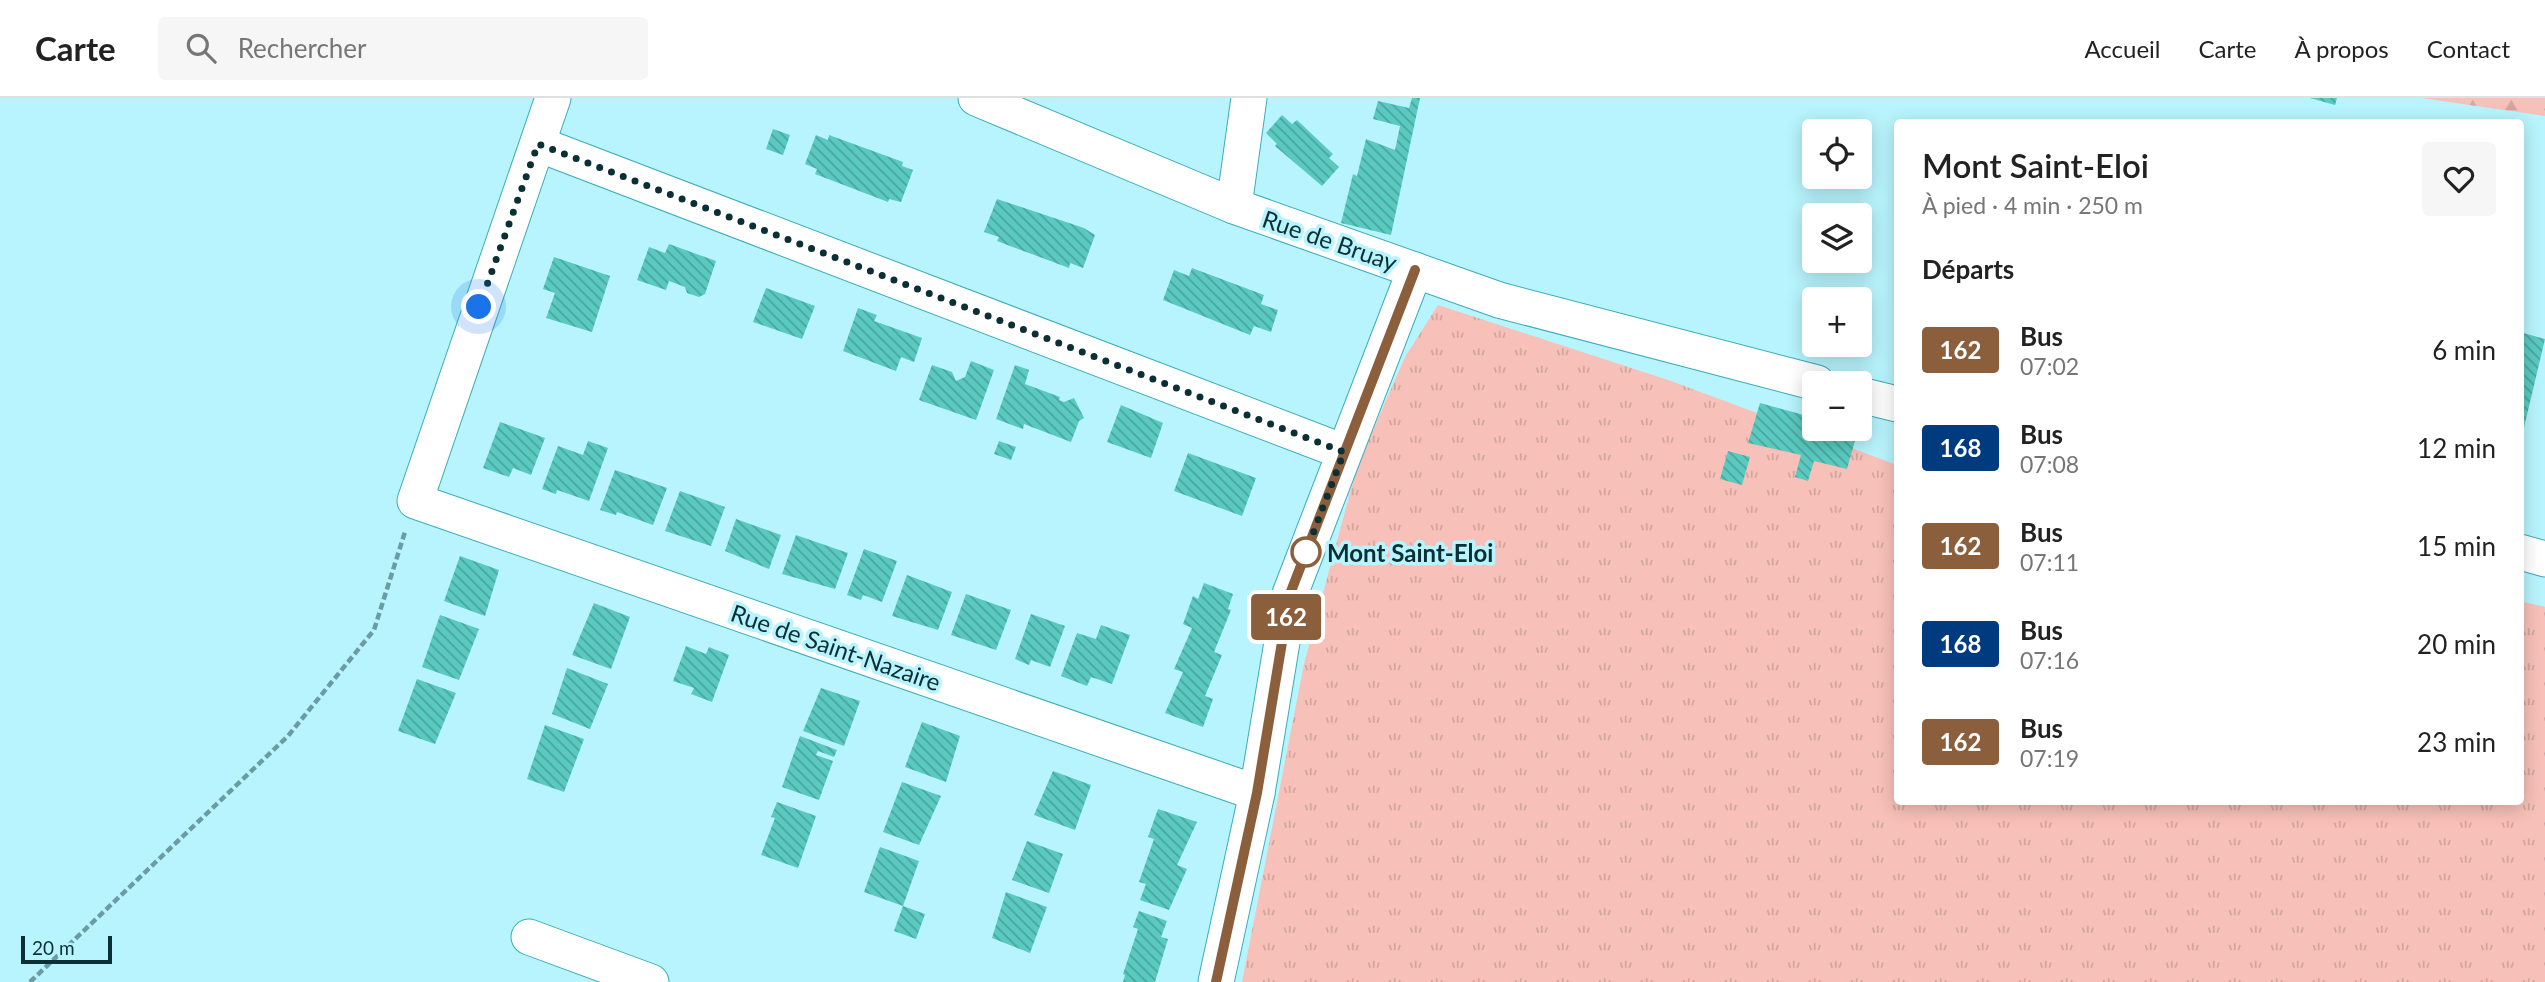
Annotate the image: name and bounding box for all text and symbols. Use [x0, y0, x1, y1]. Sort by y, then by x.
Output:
search box [158, 17, 648, 80]
text: Carte [35, 28, 116, 68]
icon: search [182, 29, 220, 67]
text: Rechercher [238, 32, 367, 64]
text: Accueil [2084, 34, 2160, 63]
text: Carte [2198, 34, 2256, 63]
text: À propos [2294, 34, 2389, 63]
text: Contact [2427, 34, 2510, 63]
map controls [1802, 119, 1872, 441]
button: locate [1802, 119, 1872, 189]
button: heart [2422, 142, 2496, 216]
text: Mont Saint-Eloi [1922, 145, 2149, 185]
text: À pied · 4 min · 250 m [1922, 191, 2143, 219]
street label: Rue de Bruay [1259, 203, 1402, 277]
button: layers [1802, 203, 1872, 273]
text: Départs [1922, 253, 2014, 285]
button: + [1802, 287, 1872, 357]
your location [461, 289, 496, 324]
text: Bus [2020, 320, 2063, 352]
text: 6 min [2432, 334, 2496, 366]
text: 162 [1940, 335, 1981, 364]
text: 07:02 [2020, 352, 2079, 380]
button: − [1802, 371, 1872, 441]
text: Bus [2020, 418, 2063, 450]
text: 12 min [2417, 432, 2496, 464]
text: 168 [1940, 433, 1981, 462]
text: 07:08 [2020, 450, 2079, 478]
text: Bus [2020, 516, 2063, 548]
text: 15 min [2417, 530, 2496, 562]
text: 162 [1940, 531, 1981, 560]
marker: Mont Saint-Eloi [1291, 537, 1321, 567]
place label: Mont Saint-Eloi [1327, 538, 1493, 567]
text: 07:11 [2020, 548, 2079, 576]
line badge: 162 [1246, 594, 1326, 640]
street label: Rue de Saint-Nazaire [727, 598, 945, 696]
text: 162 [1265, 602, 1307, 631]
text: Bus [2020, 614, 2063, 646]
text: 20 min [2417, 628, 2496, 660]
text: 168 [1940, 629, 1981, 658]
text: 07:16 [2020, 646, 2079, 674]
text: Bus [2020, 712, 2063, 744]
text: 23 min [2417, 726, 2496, 758]
text: 162 [1940, 727, 1981, 756]
text: 07:19 [2020, 744, 2079, 772]
scale bar [21, 933, 112, 965]
text: 20 m [32, 936, 75, 959]

